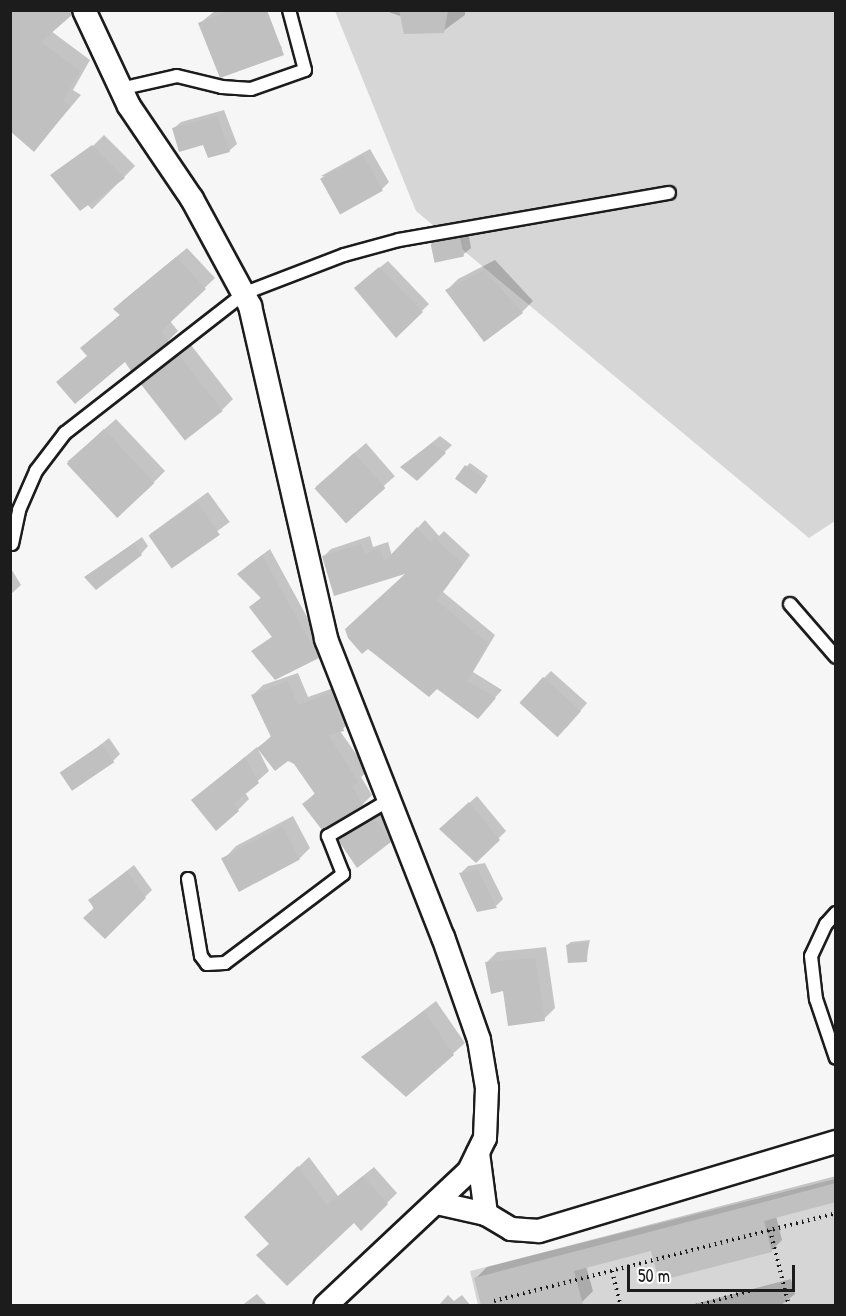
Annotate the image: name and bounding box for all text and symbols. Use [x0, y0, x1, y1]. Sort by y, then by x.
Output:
scale bar [630, 1253, 798, 1291]
text: 50 m [638, 1263, 670, 1288]

